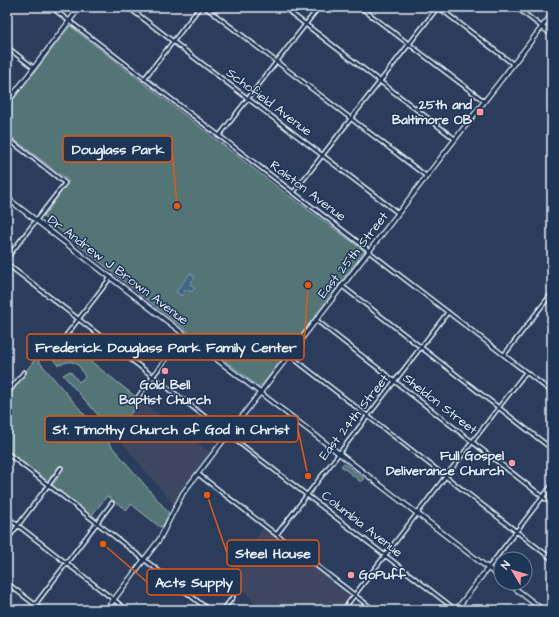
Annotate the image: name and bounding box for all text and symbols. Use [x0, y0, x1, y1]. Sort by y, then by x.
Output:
street label: Schofield Avenue [222, 64, 316, 140]
place label: 25th and Baltimore OB [392, 96, 473, 129]
marker: 25th and Baltimore OB [475, 107, 485, 117]
callout: Douglass Park [63, 136, 172, 162]
text: Douglass Park [72, 140, 165, 161]
street label: Ralston Avenue [266, 156, 350, 226]
street label: East 25th Street [314, 208, 393, 302]
street label: Dr Andrew J Brown Avenue [44, 211, 192, 329]
callout: Frederick Douglass Park Family Center [27, 334, 304, 360]
text: Frederick Douglass Park Family Center [35, 338, 297, 359]
marker: Gold Bell Baptist Church [160, 366, 170, 376]
street label: Sheldon Street [399, 369, 481, 439]
street label: East 24th Street [315, 370, 394, 464]
place label: Gold Bell Baptist Church [119, 376, 211, 410]
callout: St. Timothy Church of God in Christ [45, 416, 298, 442]
text: St. Timothy Church of God in Christ [51, 420, 290, 440]
place label: Full Gospel Deliverance Church [386, 447, 505, 480]
marker: Full Gospel Deliverance Church [507, 458, 517, 468]
street label: Columbia Avenue [318, 487, 406, 561]
callout: Steel House [227, 540, 319, 566]
text: Steel House [234, 544, 311, 564]
north arrow [493, 551, 533, 591]
text: N [497, 558, 514, 572]
place label: GoPuff [359, 566, 407, 584]
callout: Acts Supply [147, 569, 241, 595]
marker: GoPuff [346, 570, 356, 580]
text: Acts Supply [155, 573, 233, 593]

